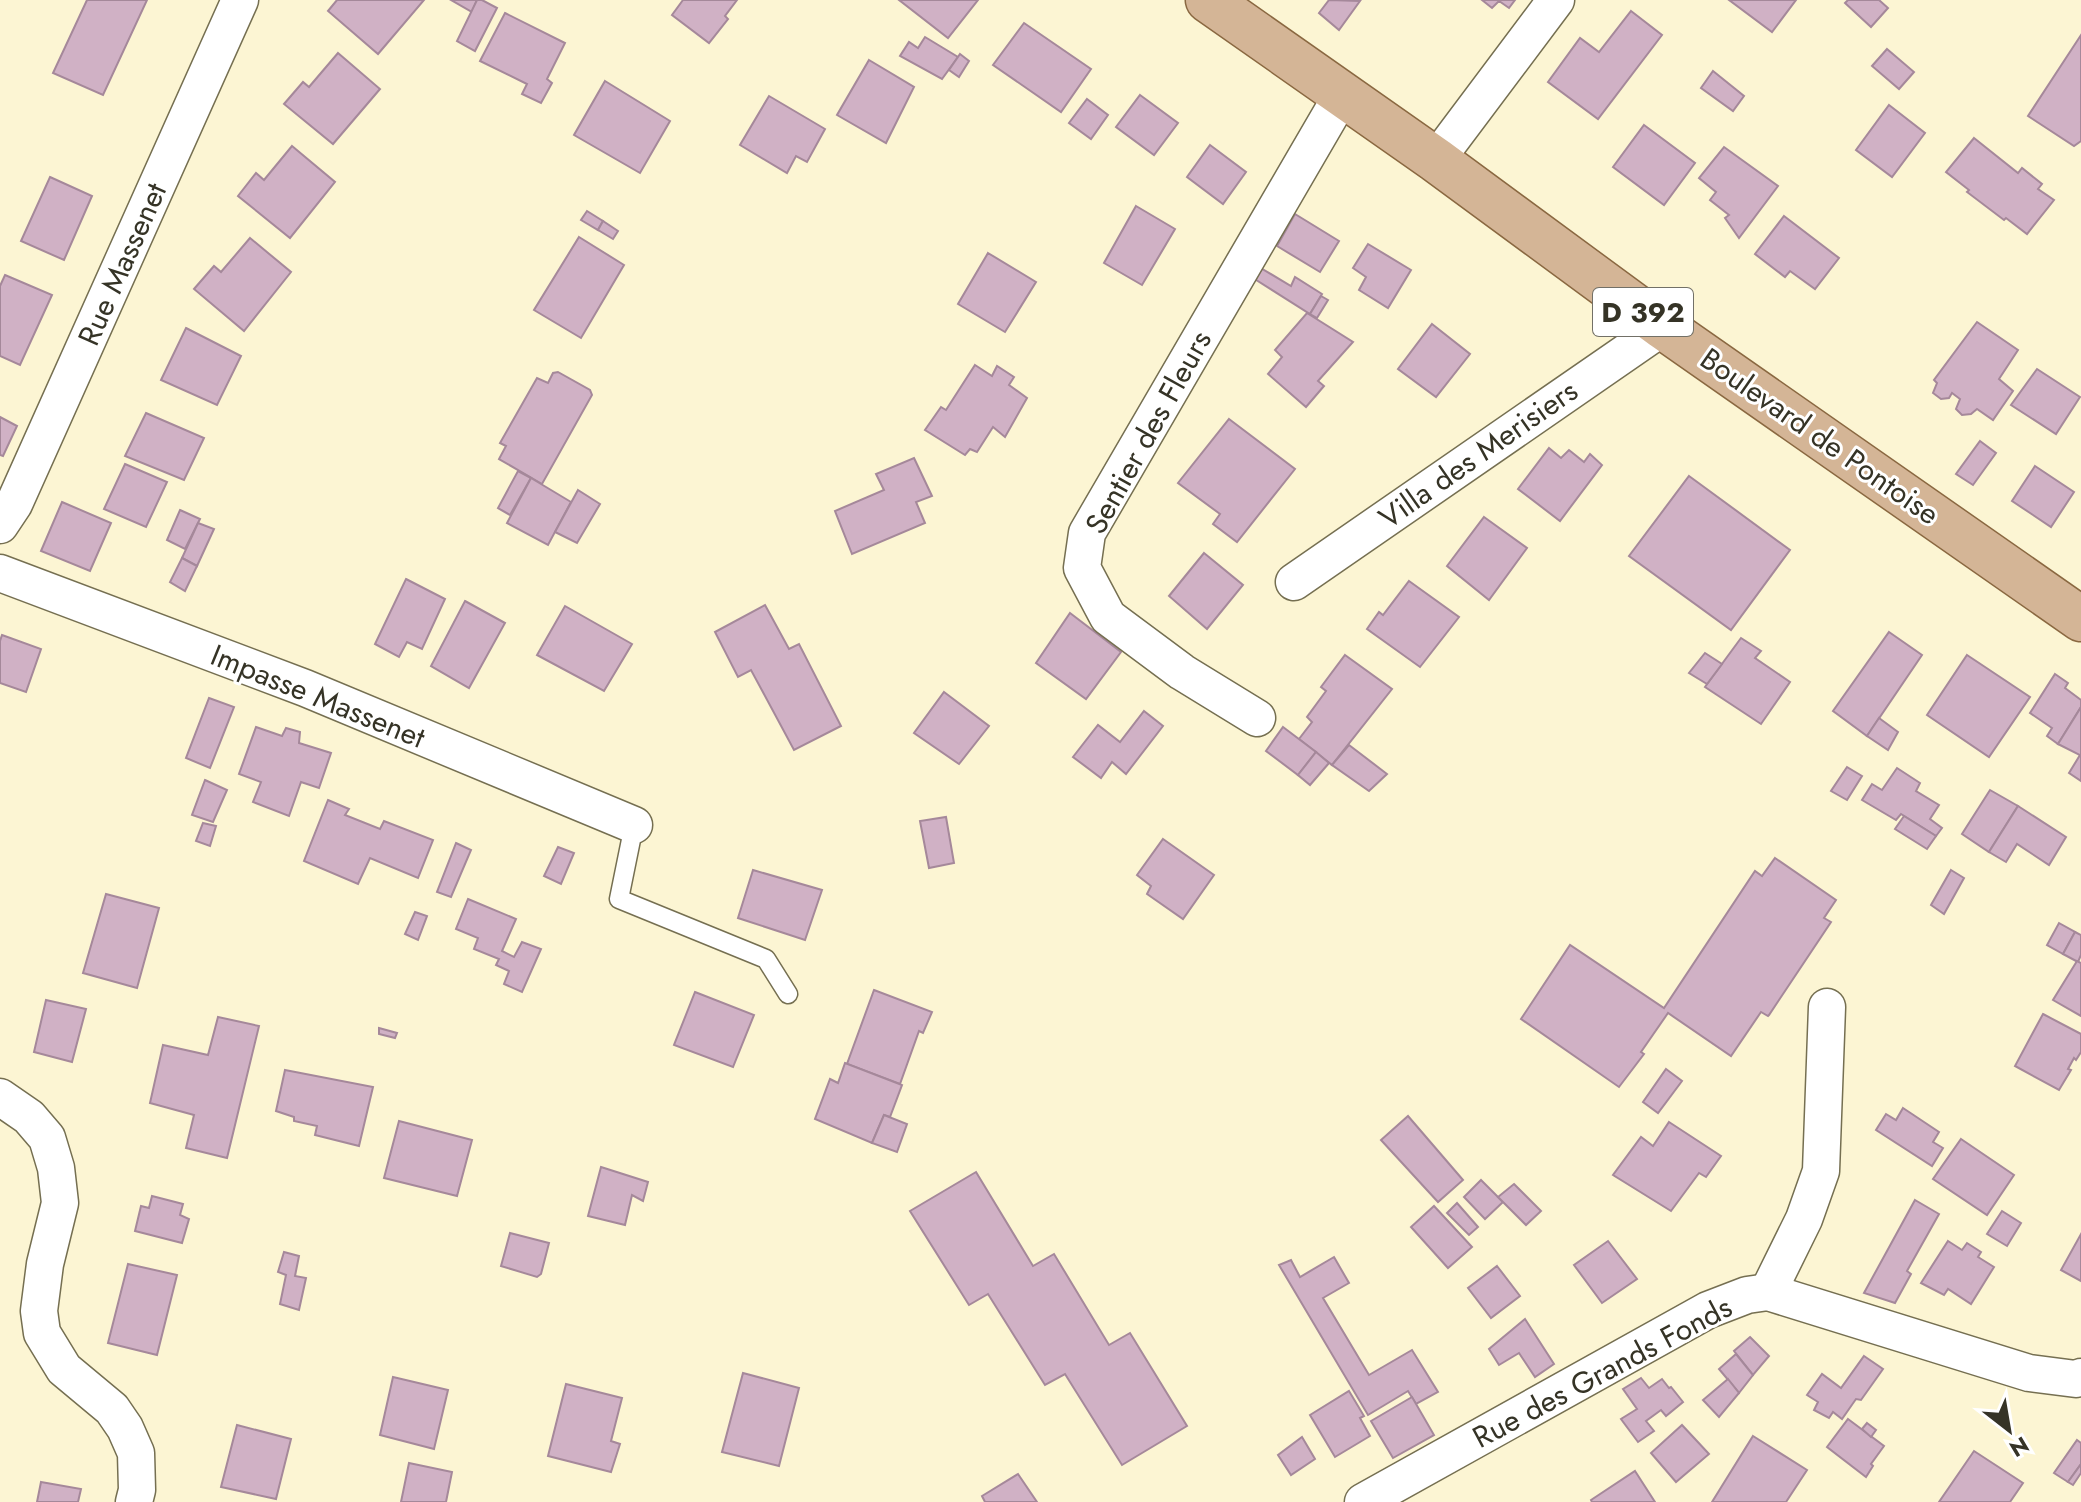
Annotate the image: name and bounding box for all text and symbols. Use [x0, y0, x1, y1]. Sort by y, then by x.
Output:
street label: Rue Massenet [67, 175, 177, 352]
road number: D 392 [1593, 288, 1693, 336]
street label: Sentier des Fleurs [1074, 323, 1222, 541]
street label: Boulevard de Pontoise [1692, 337, 1948, 535]
street label: Villa des Merisiers [1370, 369, 1586, 539]
street label: Impasse Massenet [204, 633, 432, 759]
street label: Rue des Grands Fonds [1465, 1285, 1739, 1459]
north arrow [1969, 1390, 2049, 1470]
text: N [2004, 1429, 2035, 1465]

